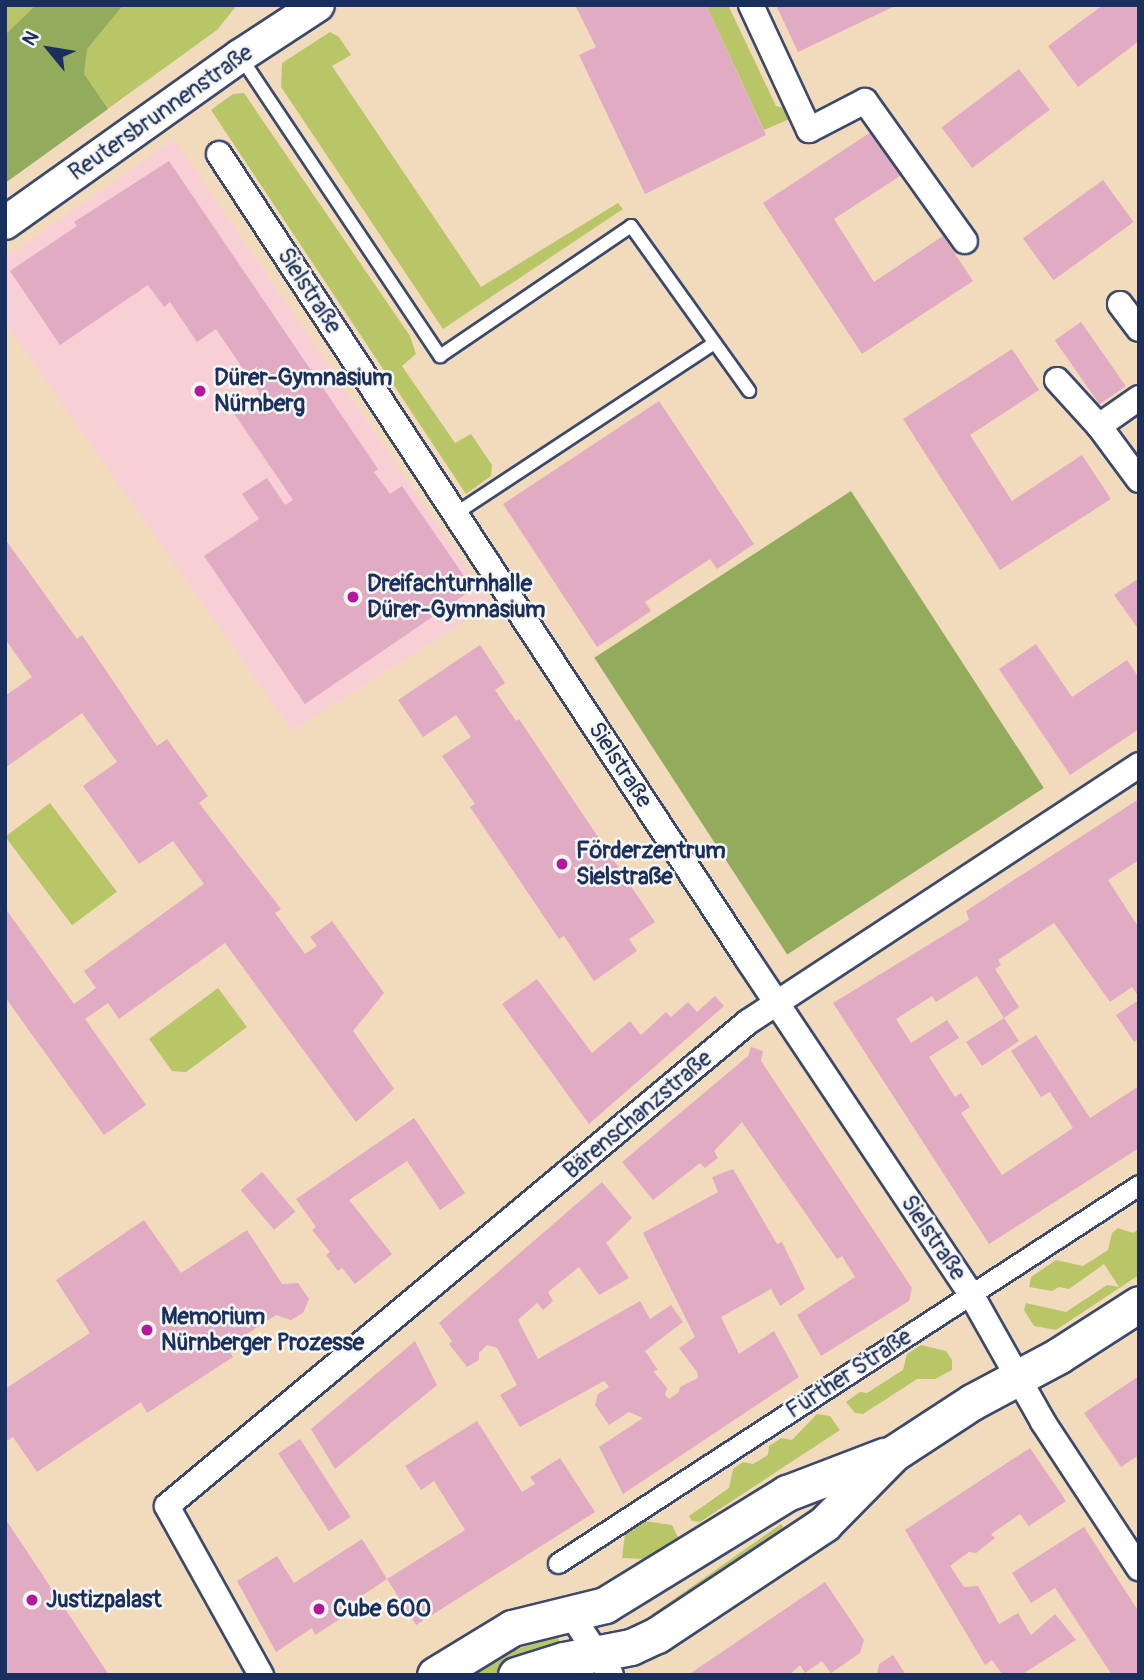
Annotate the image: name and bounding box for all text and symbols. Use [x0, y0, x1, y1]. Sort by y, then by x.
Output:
north arrow [14, 14, 84, 84]
text: N [17, 27, 44, 50]
street label: Reutersbrunnenstraße [64, 39, 258, 187]
street label: Sielstraße [271, 243, 347, 339]
place label: Dürer-Gymnasium Nürnberg [214, 364, 392, 418]
marker: Dürer-Gymnasium Nürnberg [192, 383, 208, 399]
place label: Dreifachturnhalle Dürer-Gymnasium [367, 570, 545, 624]
marker: Dreifachturnhalle Dürer-Gymnasium [345, 589, 361, 605]
street label: Sielstraße [582, 717, 658, 813]
place label: Förderzentrum Sielstraße [576, 837, 726, 891]
marker: Förderzentrum Sielstraße [554, 856, 570, 872]
street label: Bärenschanzstraße [558, 1045, 718, 1185]
street label: Sielstraße [895, 1190, 971, 1286]
place label: Memorium Nürnberger Prozesse [161, 1303, 364, 1357]
marker: Memorium Nürnberger Prozesse [139, 1322, 155, 1338]
street label: Fürther Straße [781, 1323, 917, 1425]
place label: Justizpalast [46, 1586, 161, 1614]
marker: Justizpalast [24, 1592, 40, 1608]
place label: Cube 600 [333, 1595, 431, 1623]
marker: Cube 600 [311, 1601, 327, 1617]

